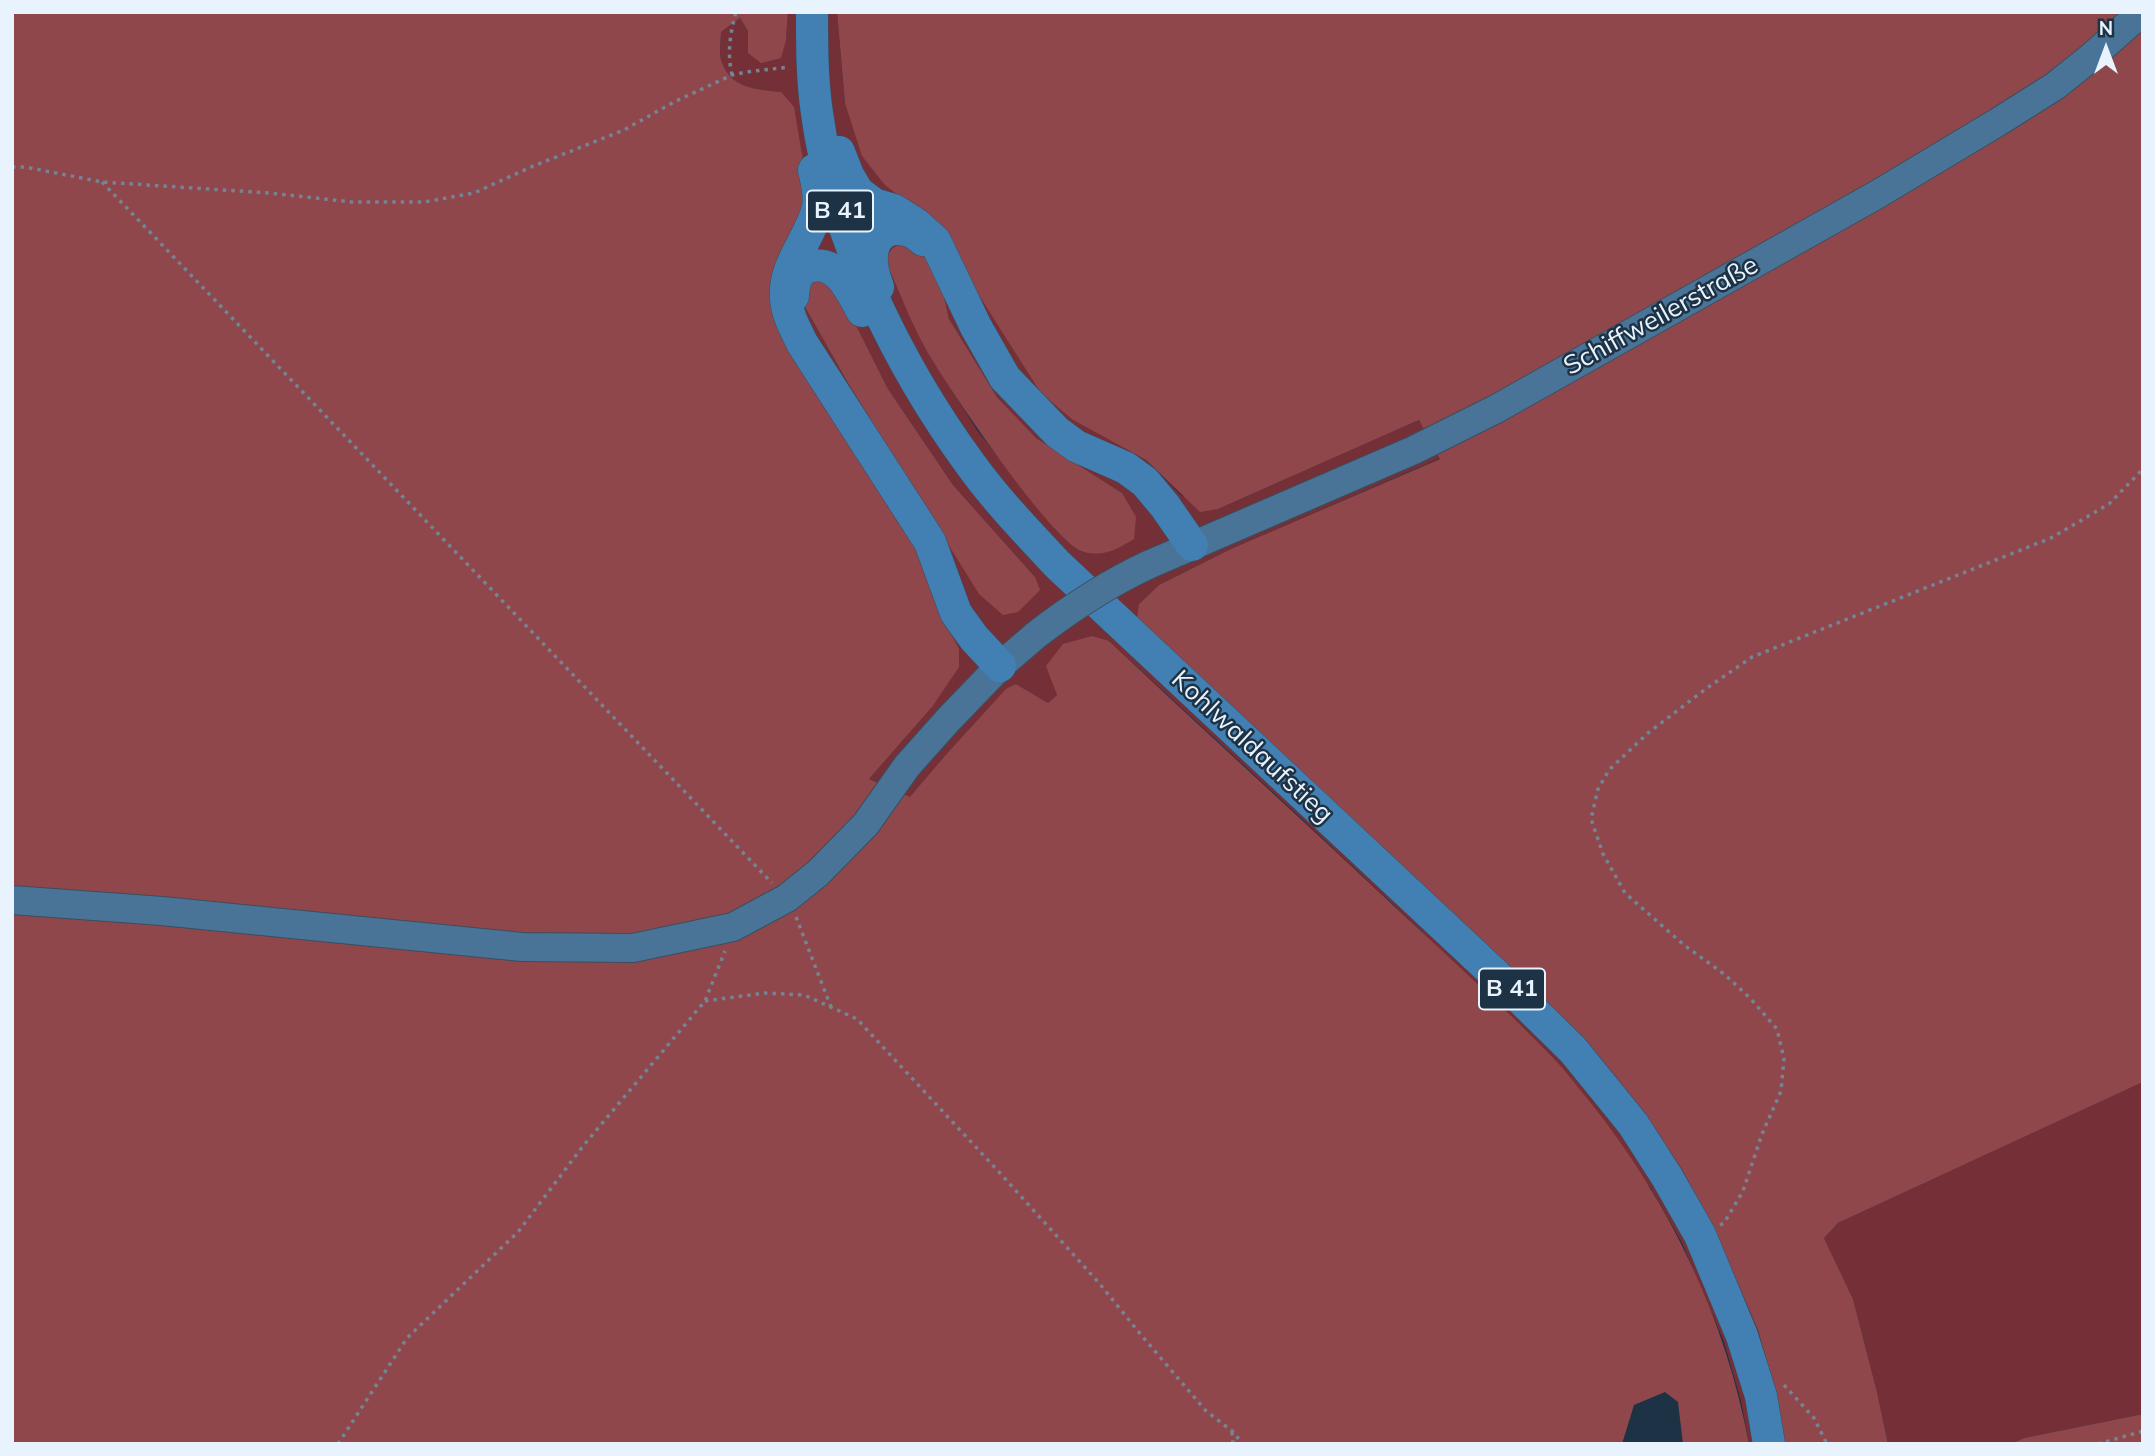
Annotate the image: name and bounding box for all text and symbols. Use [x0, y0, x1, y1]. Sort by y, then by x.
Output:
north arrow [2071, 14, 2141, 84]
text: N [2099, 16, 2113, 40]
road number: B 41 [807, 190, 873, 232]
street label: Schiffweilerstraße [1558, 250, 1764, 382]
street label: Kohlwaldaufstieg [1165, 664, 1339, 830]
road number: B 41 [1479, 968, 1545, 1009]

